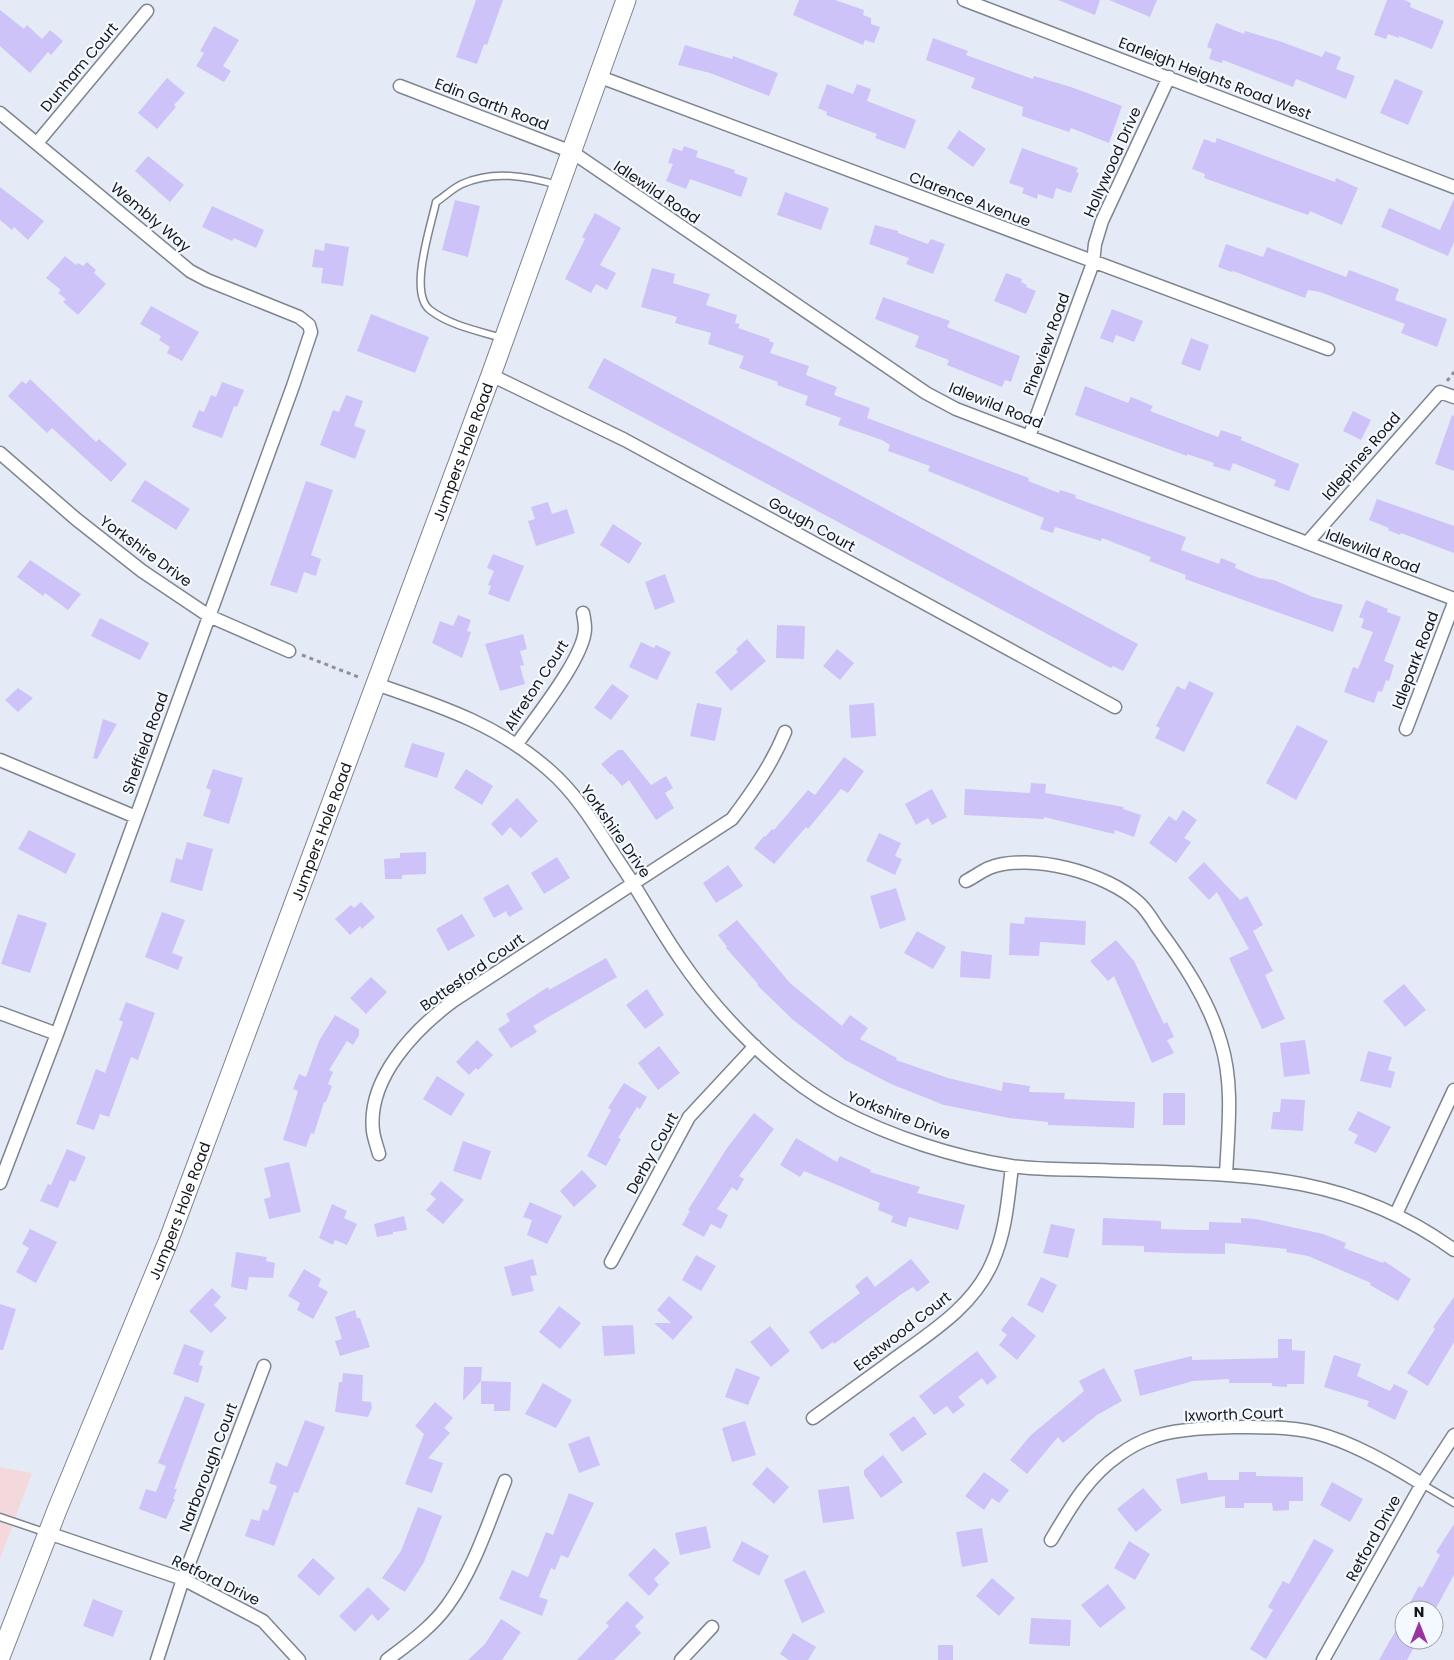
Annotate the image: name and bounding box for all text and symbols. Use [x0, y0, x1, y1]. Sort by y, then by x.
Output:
street label: Dunham Court [35, 18, 123, 116]
street label: Earleigh Heights Road West [1116, 32, 1314, 124]
street label: Edin Garth Road [432, 73, 552, 135]
street label: Hollywood Drive [1078, 103, 1146, 221]
street label: Idlewild Road [610, 155, 704, 229]
street label: Clarence Avenue [906, 166, 1034, 232]
street label: Wembly Way [106, 177, 196, 257]
street label: Pineview Road [1018, 290, 1074, 398]
street label: Idlewild Road [946, 377, 1046, 433]
street label: Jumpers Hole Road [427, 380, 498, 524]
street label: Idlepines Road [1317, 407, 1405, 505]
street label: Gough Court [765, 491, 859, 557]
street label: Yorkshire Drive [96, 510, 196, 592]
street label: Idlewild Road [1323, 523, 1423, 579]
street label: Idlepark Road [1387, 608, 1443, 712]
street label: Alfreton Court [499, 636, 573, 734]
street label: Sheffield Road [117, 689, 173, 797]
street label: Jumpers Hole Road [286, 759, 356, 903]
street label: Yorkshire Drive [576, 780, 656, 882]
street label: Bottesford Court [416, 928, 528, 1016]
street label: Yorkshire Drive [844, 1086, 954, 1144]
street label: Derby Court [621, 1109, 683, 1197]
street label: Jumpers Hole Road [143, 1139, 215, 1283]
street label: Eastwood Court [849, 1286, 955, 1376]
street label: Narborough Court [174, 1400, 242, 1534]
street label: Ixworth Court [1184, 1402, 1284, 1426]
street label: Retford Drive [1341, 1491, 1405, 1585]
street label: Retford Drive [168, 1550, 264, 1610]
north arrow [1394, 1600, 1444, 1650]
text: N [1414, 1602, 1424, 1622]

